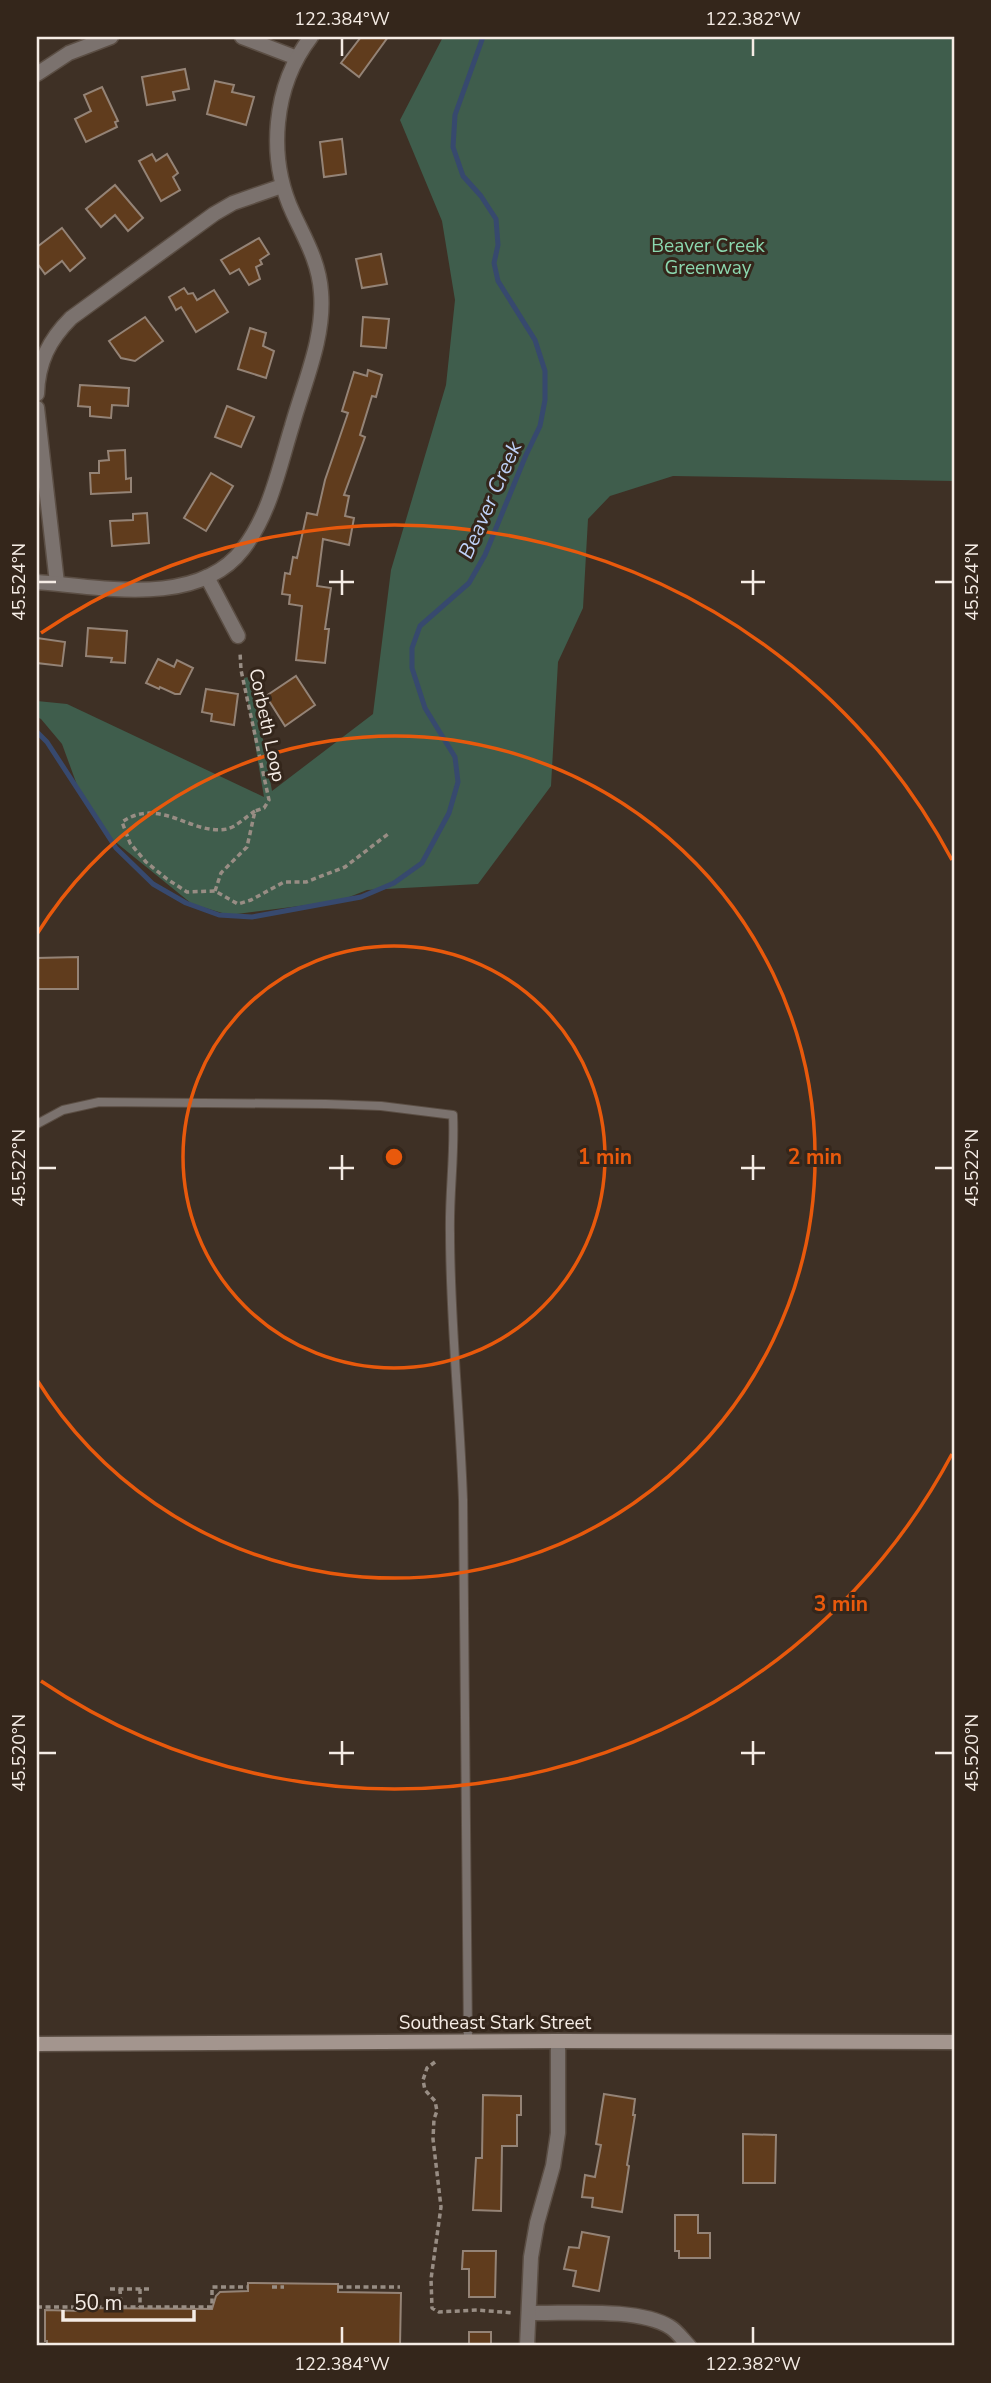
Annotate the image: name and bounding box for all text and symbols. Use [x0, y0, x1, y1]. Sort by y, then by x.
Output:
text: 122.384°W [294, 7, 390, 31]
text: 122.382°W [705, 7, 801, 31]
park label: Beaver Creek Greenway [651, 233, 765, 281]
water label: Beaver Creek [452, 437, 529, 563]
text: 45.524°N [7, 543, 31, 621]
text: 45.524°N [960, 543, 984, 621]
street label: Corbeth Loop [242, 666, 292, 784]
text: 45.522°N [7, 1129, 31, 1207]
text: 45.522°N [960, 1129, 984, 1207]
text: 1 min [578, 1143, 632, 1171]
text: 2 min [788, 1143, 842, 1171]
centre of rings [382, 1145, 406, 1169]
text: 3 min [814, 1590, 868, 1618]
text: 45.520°N [7, 1714, 31, 1792]
text: 45.520°N [960, 1714, 984, 1792]
street label: Southeast Stark Street [399, 2010, 592, 2036]
scale bar [63, 2278, 194, 2322]
text: 50 m [74, 2289, 123, 2317]
text: 122.384°W [294, 2352, 390, 2376]
text: 122.382°W [705, 2352, 801, 2376]

